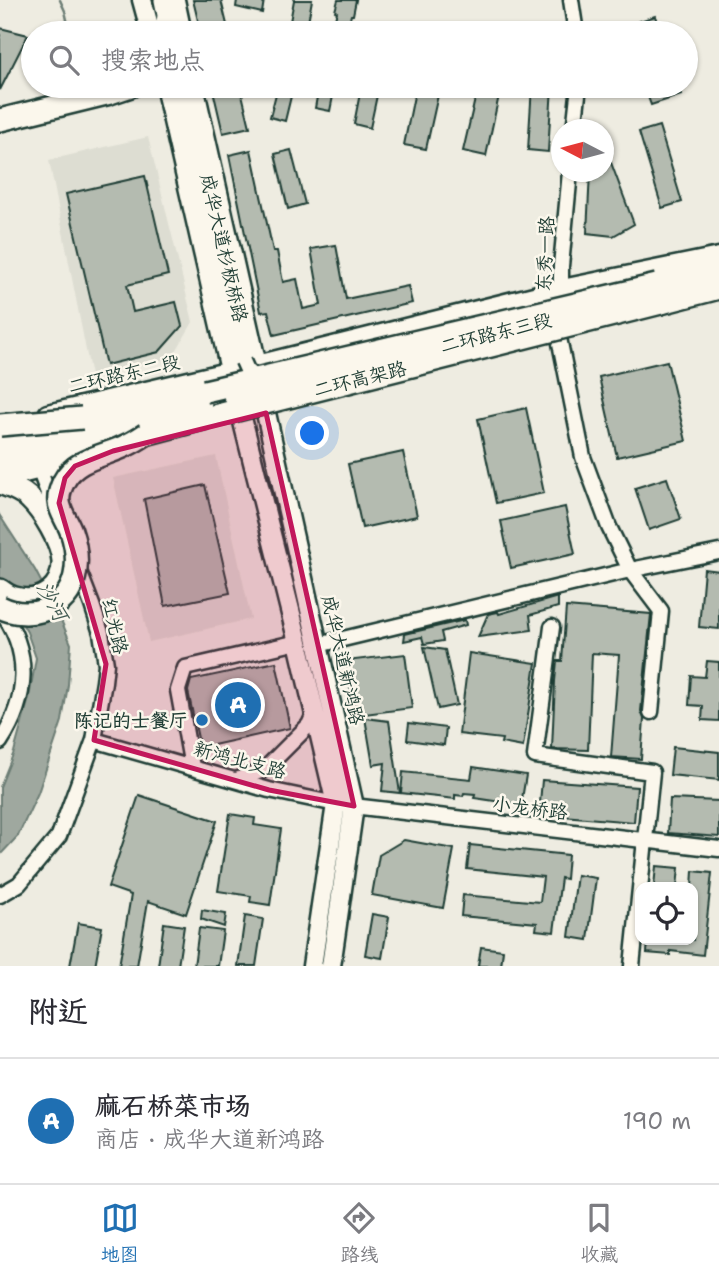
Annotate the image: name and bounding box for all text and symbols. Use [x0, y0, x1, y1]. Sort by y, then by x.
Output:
search box [21, 21, 698, 98]
icon: search [45, 41, 83, 79]
text: 搜索地点 [101, 42, 205, 77]
north arrow [551, 119, 614, 182]
street label: 成华大道杉板桥路 [195, 171, 253, 325]
street label: 东秀一路 [531, 215, 559, 293]
street label: 二环路东三段 [438, 307, 554, 359]
street label: 二环路东二段 [66, 349, 182, 399]
street label: 二环高架路 [311, 355, 409, 403]
your location [295, 416, 329, 450]
water label: 沙河 [30, 576, 76, 629]
street label: 成华大道新鸿路 [316, 592, 370, 728]
street label: 红光路 [96, 595, 134, 657]
pin: A [215, 679, 261, 731]
place label: 陈记的士餐厅 [74, 708, 188, 733]
marker: 陈记的士餐厅 [194, 712, 210, 728]
street label: 新鸿北支路 [191, 736, 289, 784]
street label: 小龙桥路 [491, 791, 569, 825]
map controls [635, 882, 698, 945]
button: locate [635, 882, 698, 945]
text: 附近 [28, 991, 88, 1032]
text: 麻石桥菜市场 [95, 1088, 251, 1123]
text: A [42, 1106, 60, 1136]
text: 190 m [623, 1106, 691, 1136]
text: 商店 · 成华大道新鸿路 [95, 1124, 324, 1154]
tab: 地图 [101, 1199, 139, 1267]
tab: 路线 [340, 1199, 378, 1267]
tab: 收藏 [580, 1199, 618, 1267]

